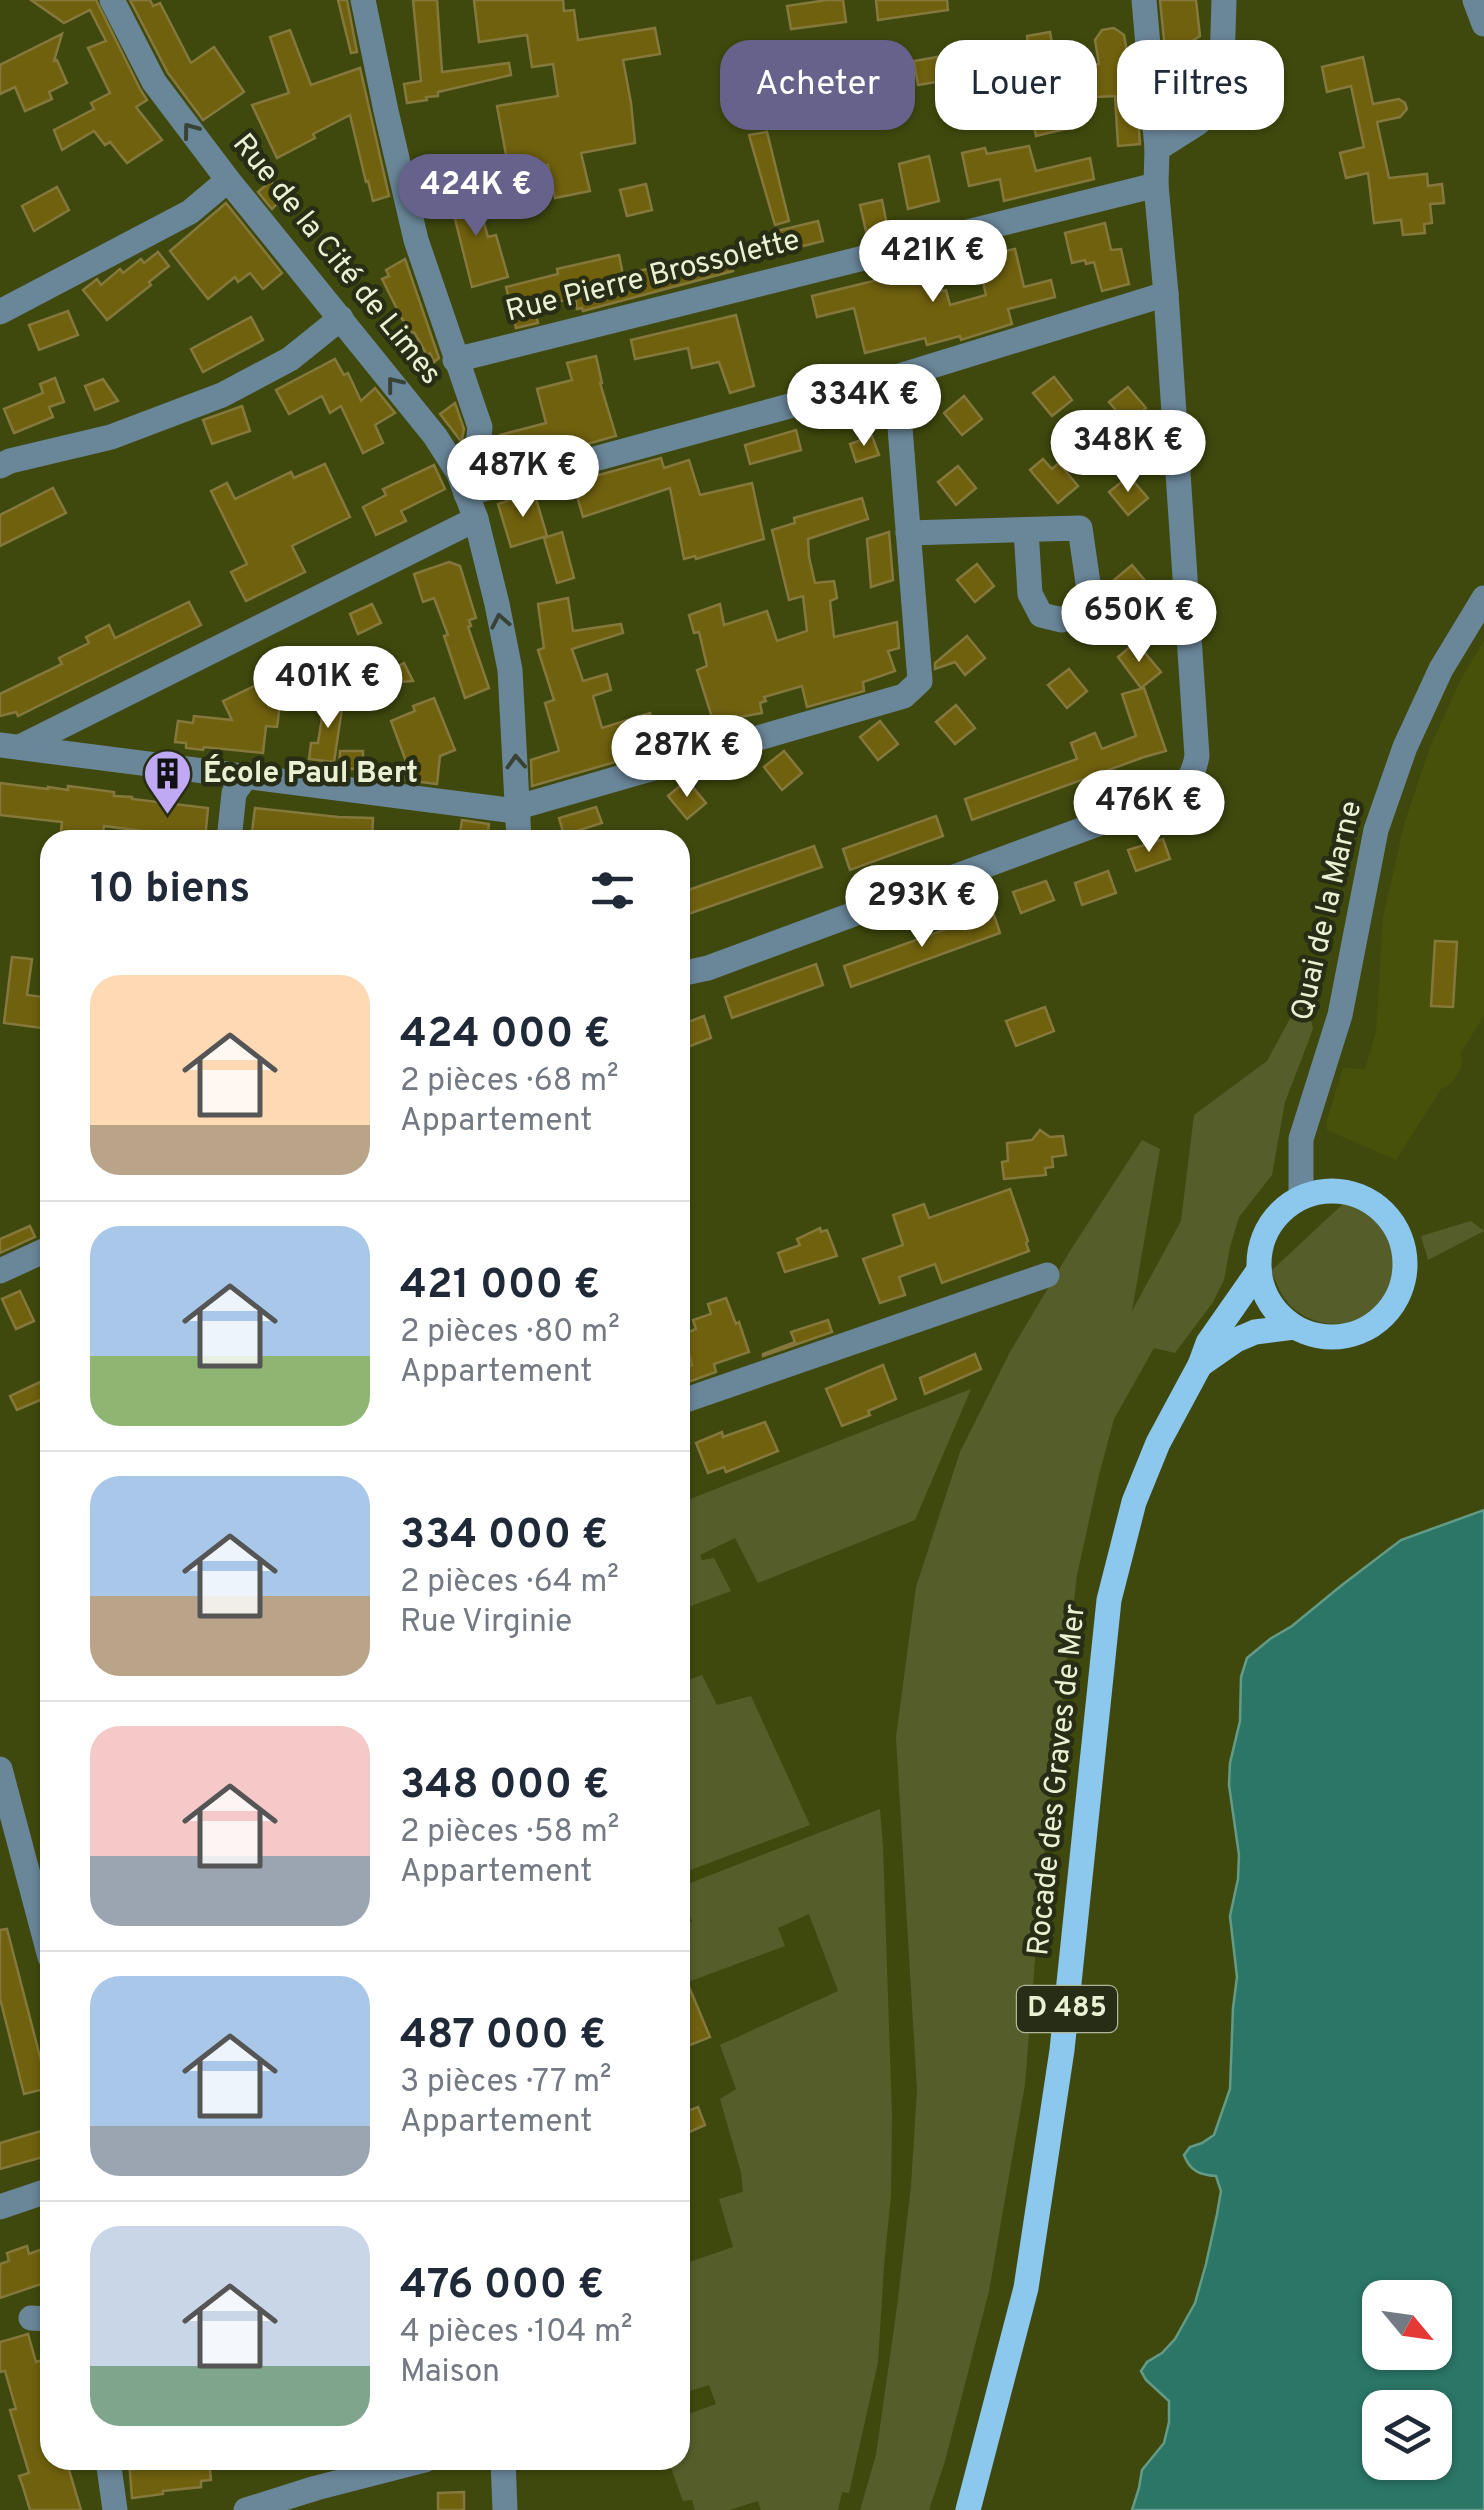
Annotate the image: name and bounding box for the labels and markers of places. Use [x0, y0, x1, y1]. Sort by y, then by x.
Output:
pin: 424K € [395, 154, 557, 239]
pin: 421K € [852, 220, 1014, 305]
pin: 334K € [783, 364, 945, 449]
pin: 348K € [1047, 410, 1209, 495]
pin: 487K € [442, 435, 604, 520]
pin: 650K € [1058, 580, 1220, 665]
pin: 401K € [247, 646, 409, 731]
pin: 287K € [606, 715, 768, 800]
building icon: École Paul Bert [142, 748, 194, 816]
place label: École Paul Bert [203, 754, 418, 793]
pin: 476K € [1068, 770, 1230, 855]
pin: 293K € [841, 865, 1003, 950]

